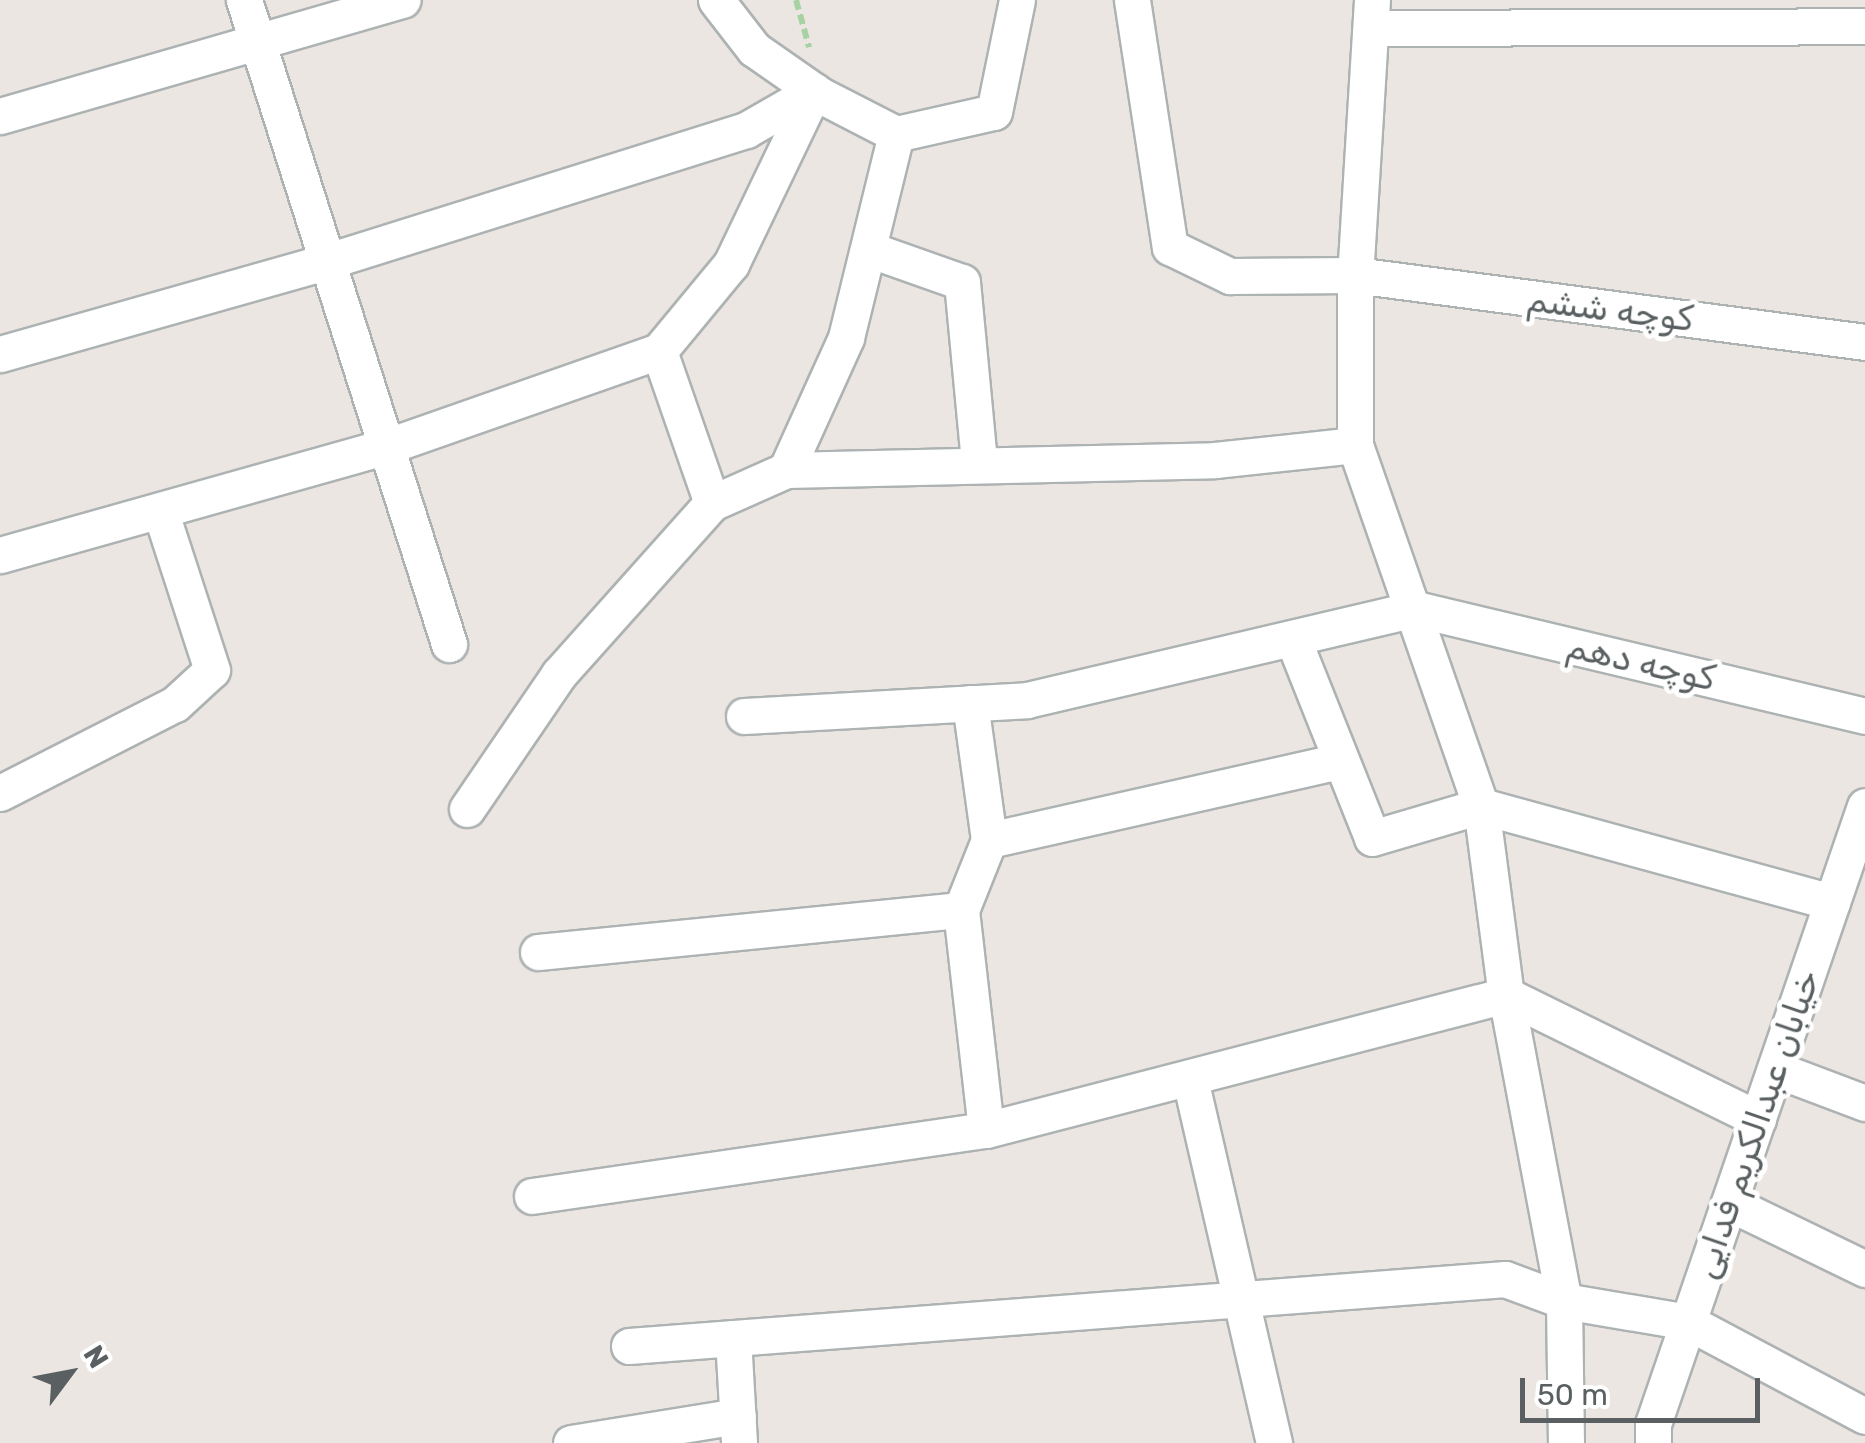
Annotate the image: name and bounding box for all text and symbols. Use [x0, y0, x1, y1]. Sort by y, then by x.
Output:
street label: کوچه ششم [1524, 278, 1696, 340]
street label: کوچه دهم [1563, 625, 1719, 699]
street label: خیابان عبدالکریم فدایی [1683, 964, 1829, 1284]
north arrow [20, 1323, 120, 1423]
text: N [77, 1340, 115, 1374]
scale bar [1525, 1358, 1765, 1420]
text: 50 m [1537, 1377, 1608, 1413]

